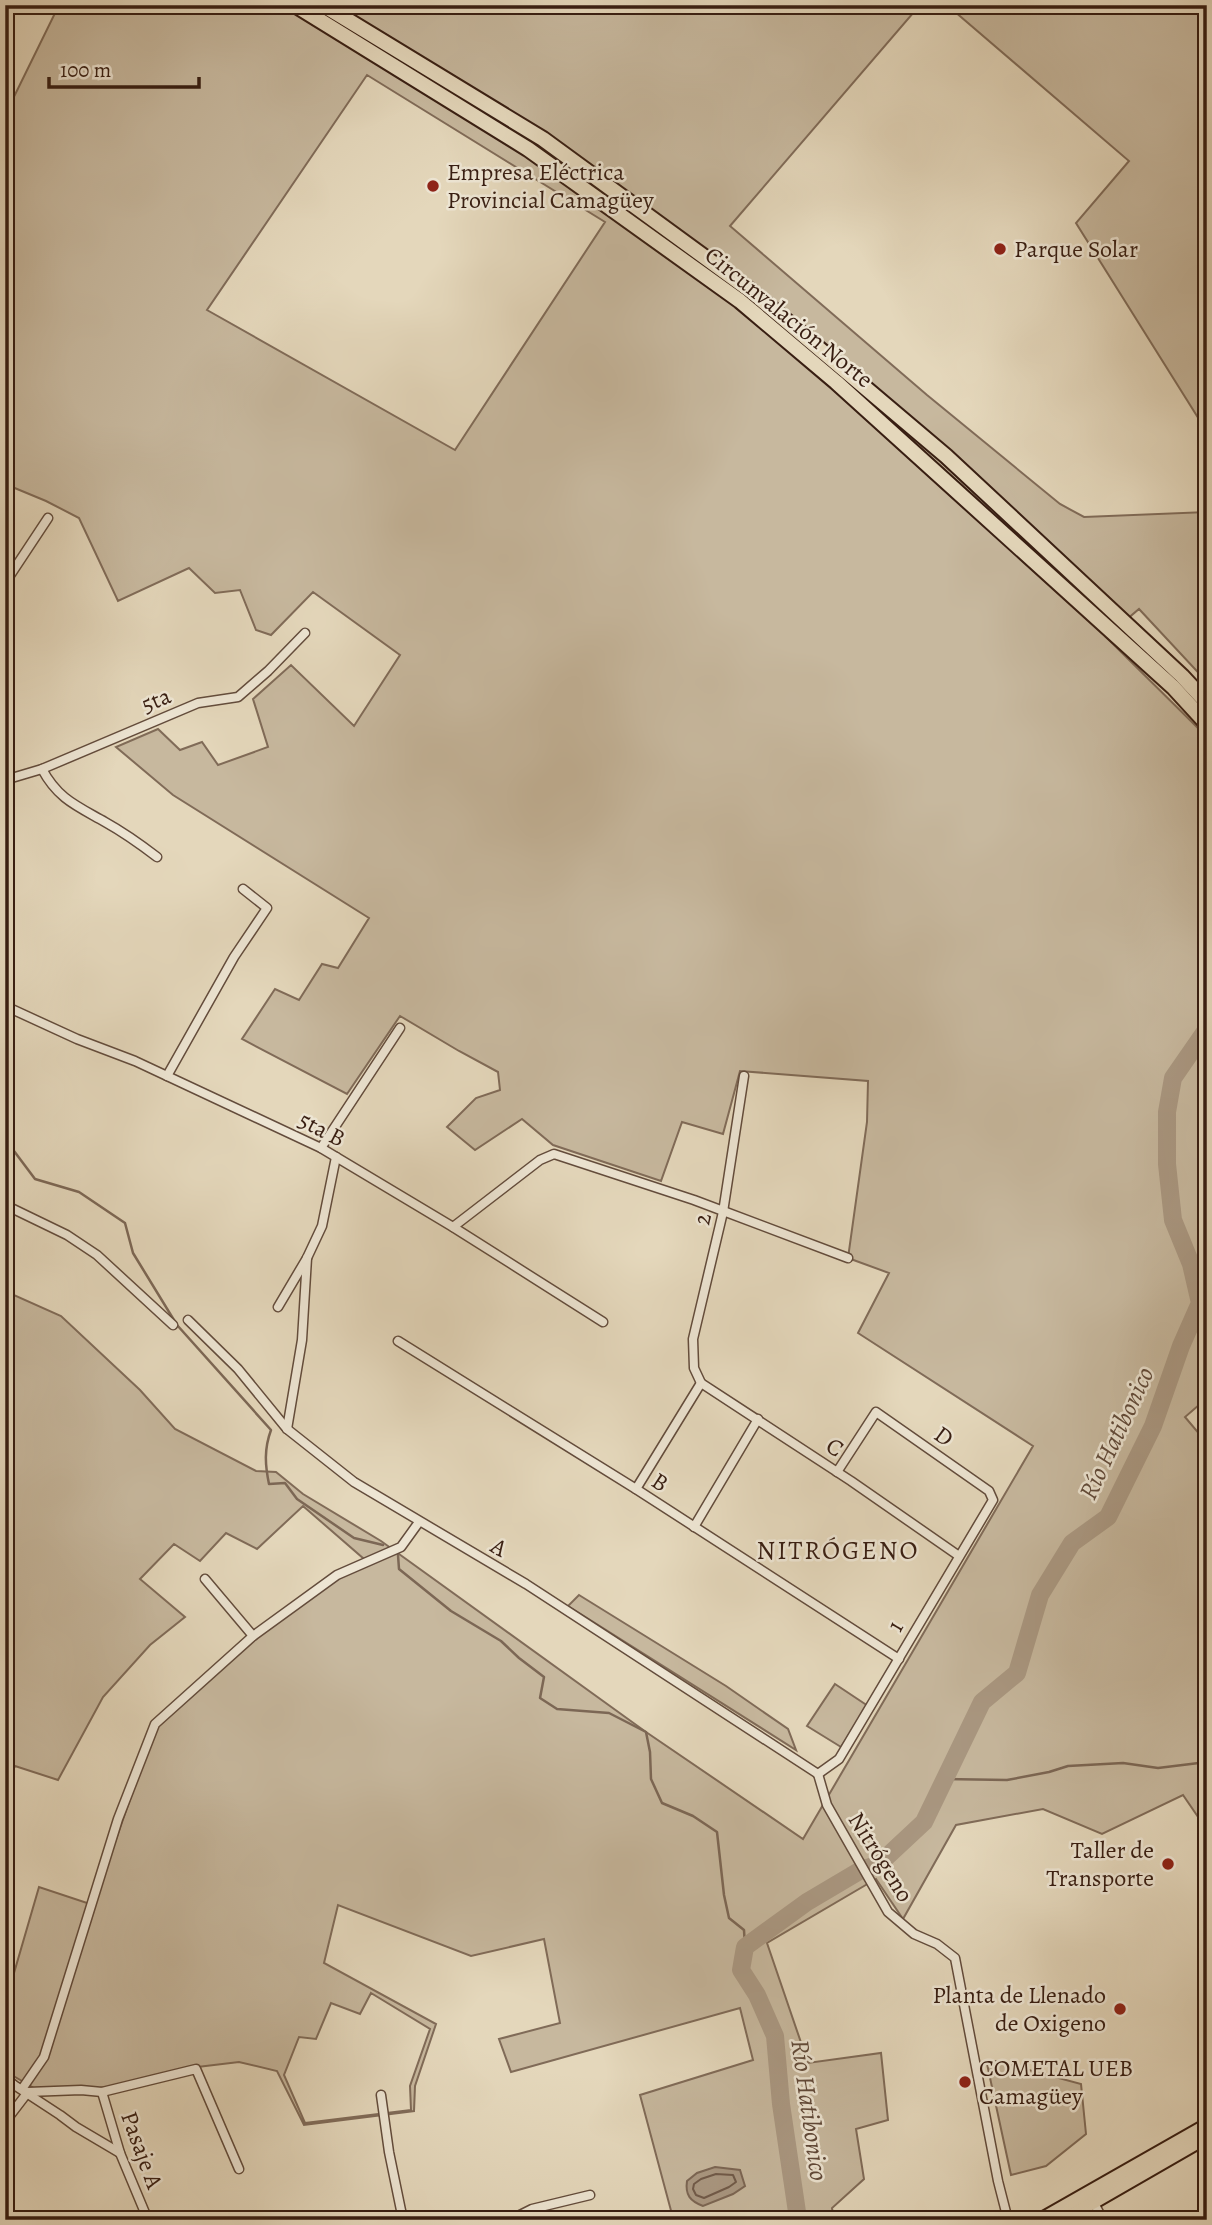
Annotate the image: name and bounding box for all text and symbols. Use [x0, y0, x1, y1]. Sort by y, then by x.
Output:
scale bar [49, 46, 200, 90]
text: 100 m [60, 56, 111, 84]
place label: Empresa Eléctrica Provincial Camagüey [447, 156, 654, 216]
marker: Empresa Eléctrica Provincial Camagüey [425, 178, 441, 194]
place label: Parque Solar [1014, 233, 1138, 265]
street label: Circunvalación Norte [698, 239, 880, 395]
marker: Parque Solar [992, 241, 1008, 257]
street label: 5ta [136, 679, 177, 720]
street label: 5ta B [293, 1104, 351, 1154]
street label: 2 [685, 1210, 719, 1228]
water label: Río Hatibonico [1070, 1361, 1162, 1505]
street label: D [928, 1418, 960, 1454]
street label: C [820, 1430, 850, 1464]
street label: B [645, 1465, 675, 1499]
street label: A [484, 1529, 514, 1565]
district label: NITRÓGENO [757, 1533, 919, 1568]
street label: 1 [879, 1614, 911, 1638]
street label: Nitrógeno [841, 1806, 921, 1908]
place label: Taller de Transporte [1046, 1834, 1154, 1894]
marker: Taller de Transporte [1160, 1856, 1176, 1872]
place label: Planta de Llenado de Oxigeno [932, 1979, 1106, 2039]
marker: Planta de Llenado de Oxigeno [1112, 2001, 1128, 2017]
water label: Río Hatibonico [782, 2037, 837, 2183]
place label: COMETAL UEB Camagüey [979, 2052, 1133, 2112]
marker: COMETAL UEB Camagüey [957, 2074, 973, 2090]
street label: Pasaje A [113, 2107, 171, 2194]

